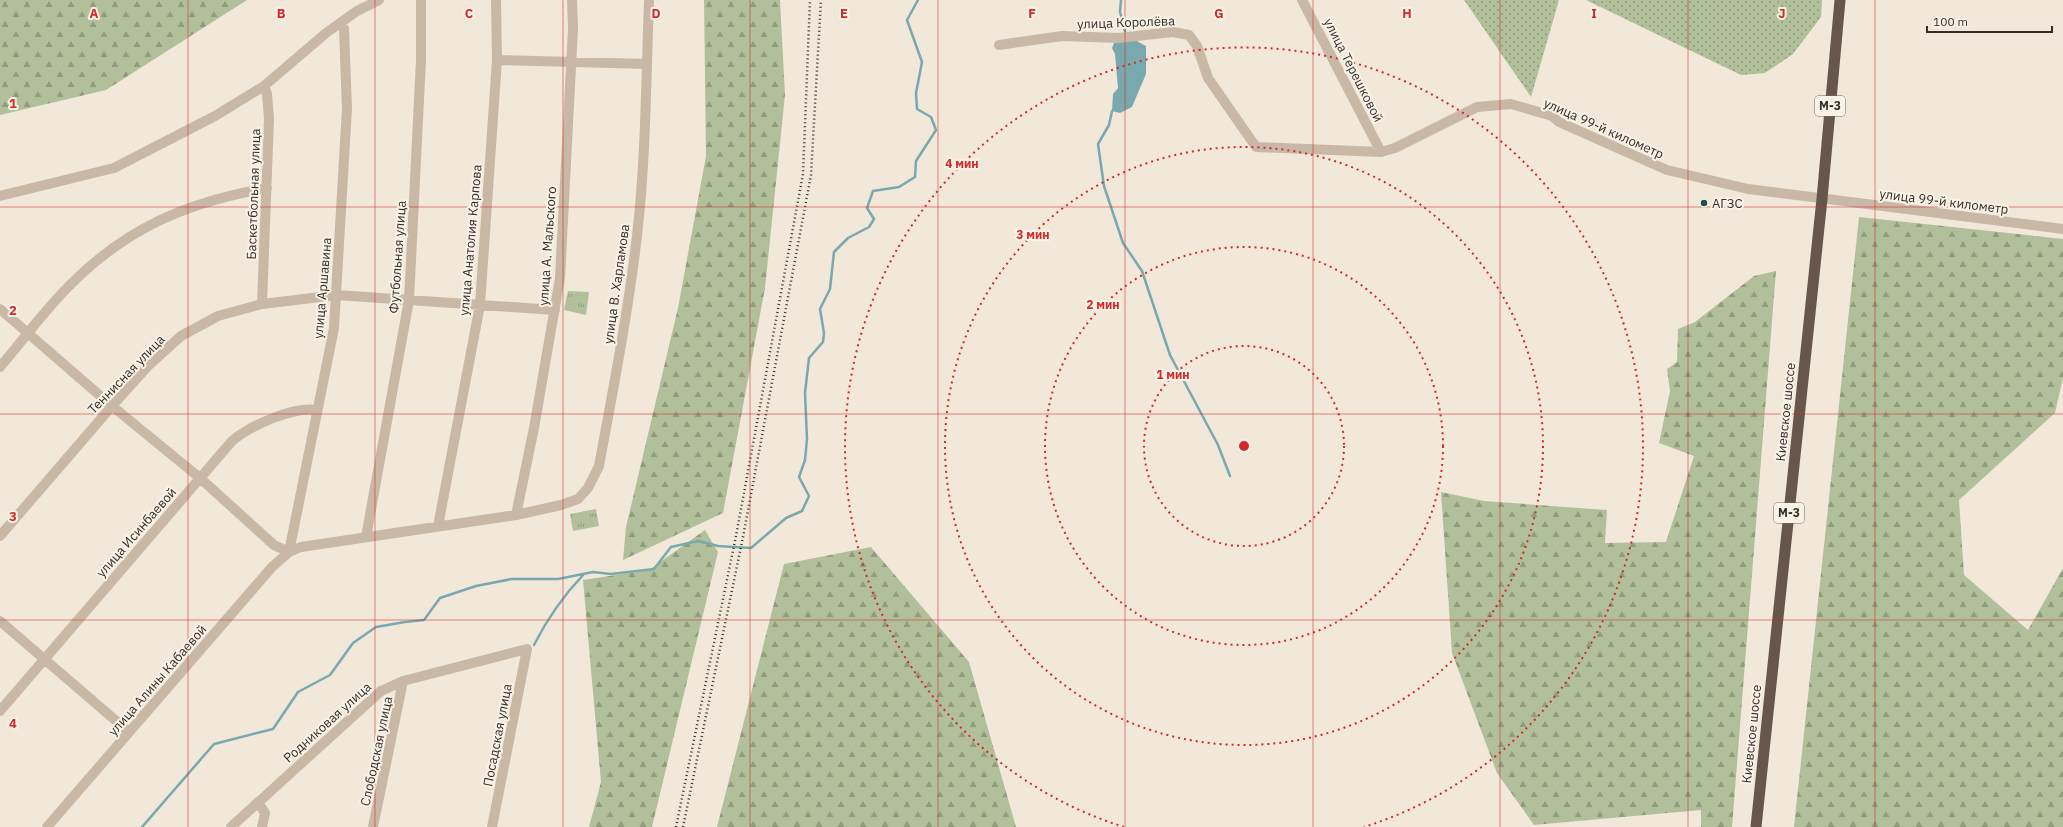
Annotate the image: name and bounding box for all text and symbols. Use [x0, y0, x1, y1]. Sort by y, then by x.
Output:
text: A [90, 5, 99, 22]
text: B [277, 5, 286, 22]
text: C [465, 5, 474, 22]
text: D [651, 5, 661, 22]
text: E [840, 5, 848, 22]
text: F [1028, 5, 1036, 22]
text: G [1214, 5, 1224, 22]
text: H [1402, 5, 1412, 22]
text: I [1591, 5, 1597, 22]
text: J [1778, 5, 1786, 22]
scale bar [1927, 8, 2052, 34]
street label: улица Королёва [1077, 12, 1175, 33]
text: 100 m [1933, 14, 1968, 29]
street label: улица Терешковой [1320, 15, 1387, 125]
street label: улица 99-й километр [1541, 94, 1666, 163]
text: 1 [9, 95, 17, 112]
road number: М-3 [1815, 96, 1845, 116]
street label: Баскетбольная улица [243, 128, 264, 260]
text: 4 мин [945, 156, 979, 171]
street label: улица Анатолия Карпова [455, 164, 486, 316]
street label: улица 99-й километр [1879, 185, 2009, 218]
street label: улица А. Мальского [535, 186, 560, 306]
place label: АГЗС [1712, 195, 1742, 212]
marker: АГЗС [1699, 198, 1709, 208]
street label: Футбольная улица [385, 200, 410, 314]
street label: улица В. Харламова [600, 223, 633, 345]
text: 3 мин [1016, 227, 1050, 242]
street label: улица Аршавина [310, 237, 335, 339]
text: 2 мин [1086, 297, 1120, 312]
text: 2 [9, 302, 17, 319]
street label: Теннисная улица [84, 331, 169, 418]
street label: Киевское шоссе [1772, 362, 1799, 462]
text: 1 мин [1156, 367, 1190, 382]
centre of rings [1237, 439, 1251, 453]
street label: улица Исинбаевой [93, 484, 180, 581]
road number: М-3 [1774, 503, 1804, 523]
text: 3 [9, 508, 17, 525]
street label: улица Алины Кабаевой [104, 621, 210, 739]
street label: Родниковая улица [280, 678, 375, 766]
street label: Посадская улица [479, 682, 516, 788]
street label: Киевское шоссе [1738, 684, 1765, 784]
street label: Слободская улица [357, 695, 396, 807]
text: 4 [9, 715, 17, 732]

